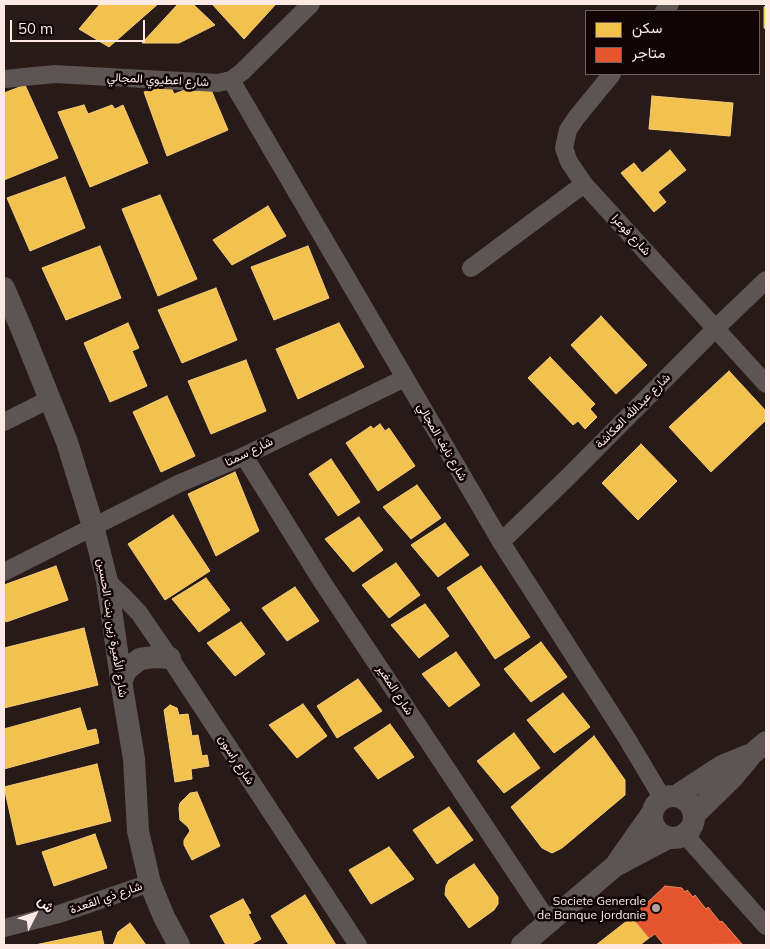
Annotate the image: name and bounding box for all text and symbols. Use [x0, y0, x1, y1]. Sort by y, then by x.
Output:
scale bar [12, 10, 148, 42]
legend [585, 10, 760, 75]
text: سكن [632, 18, 662, 37]
text: 50 m [18, 19, 53, 38]
text: متاجر [632, 43, 666, 62]
street label: شارع اعطيوي المجالي [107, 70, 209, 90]
street label: شارع فوعرا [608, 211, 654, 259]
street label: شارع عبدالله العكاشة [592, 370, 674, 452]
street label: شارع نايف المجالي [414, 400, 470, 484]
street label: شارع سمتا [223, 434, 275, 470]
street label: شارع الأميرة زين بنت الحسين [94, 558, 130, 698]
street label: شارع المغير [374, 662, 416, 718]
street label: شارع راسون [215, 732, 257, 788]
street label: شارع ذي القعدة [68, 879, 144, 917]
north arrow [10, 889, 60, 939]
text: ش [34, 892, 59, 916]
place label: Societe Generale de Banque Jordanie [537, 894, 646, 922]
marker: Societe Generale de Banque Jordanie [650, 902, 662, 914]

